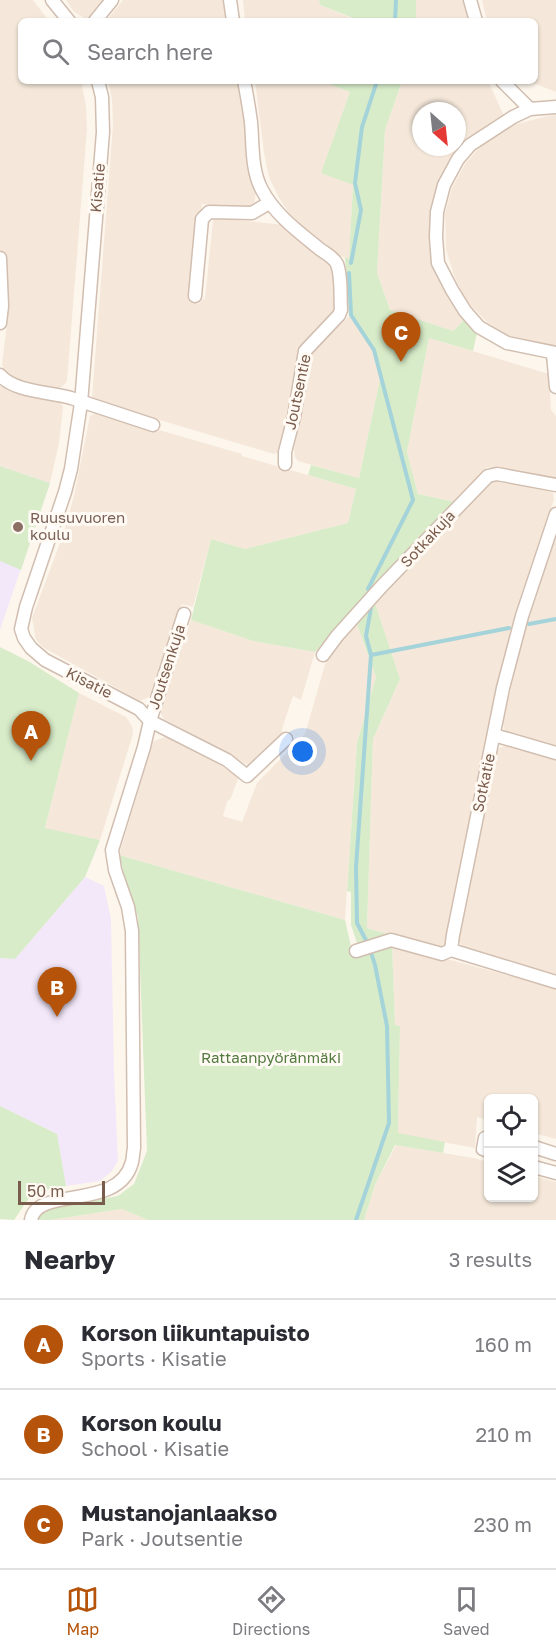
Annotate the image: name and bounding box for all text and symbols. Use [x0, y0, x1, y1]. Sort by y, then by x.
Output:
search box [18, 18, 538, 84]
icon: search [39, 35, 72, 68]
text: Search here [87, 38, 213, 65]
north arrow [412, 102, 466, 156]
street label: Kisatie [86, 162, 108, 213]
pin: C [382, 312, 420, 362]
street label: Joutsentie [280, 352, 314, 431]
street label: Sotkakuja [396, 506, 458, 571]
place label: Ruusuvuoren koulu [30, 508, 125, 543]
marker: Ruusuvuoren koulu [11, 520, 25, 534]
street label: Joutsenkuja [144, 622, 188, 711]
street label: Kisatie [63, 663, 116, 701]
pin: A [12, 712, 51, 761]
your location [288, 737, 317, 766]
street label: Sotkatie [468, 751, 498, 814]
pin: B [38, 968, 76, 1017]
park label: Rattaanpyöränmäki [201, 1048, 341, 1066]
map controls [484, 1094, 538, 1202]
button: locate [484, 1094, 538, 1148]
button: layers [484, 1148, 538, 1202]
scale bar [18, 1178, 105, 1206]
text: 50 m [27, 1181, 64, 1201]
text: Nearby [24, 1244, 115, 1275]
text: 3 results [449, 1247, 532, 1271]
text: Korson liikuntapuisto [81, 1319, 310, 1346]
text: A [36, 1332, 51, 1356]
text: 160 m [475, 1332, 532, 1356]
text: Sports · Kisatie [81, 1346, 227, 1370]
text: Korson koulu [81, 1409, 222, 1436]
text: B [36, 1422, 51, 1446]
text: 210 m [476, 1422, 532, 1446]
text: School · Kisatie [81, 1436, 229, 1460]
text: Mustanojanlaakso [81, 1499, 277, 1526]
text: C [36, 1512, 51, 1536]
text: 230 m [474, 1512, 532, 1536]
text: Park · Joutsentie [81, 1526, 243, 1550]
tab: Map [66, 1583, 99, 1639]
tab: Directions [232, 1583, 310, 1639]
tab: Saved [443, 1583, 490, 1639]

